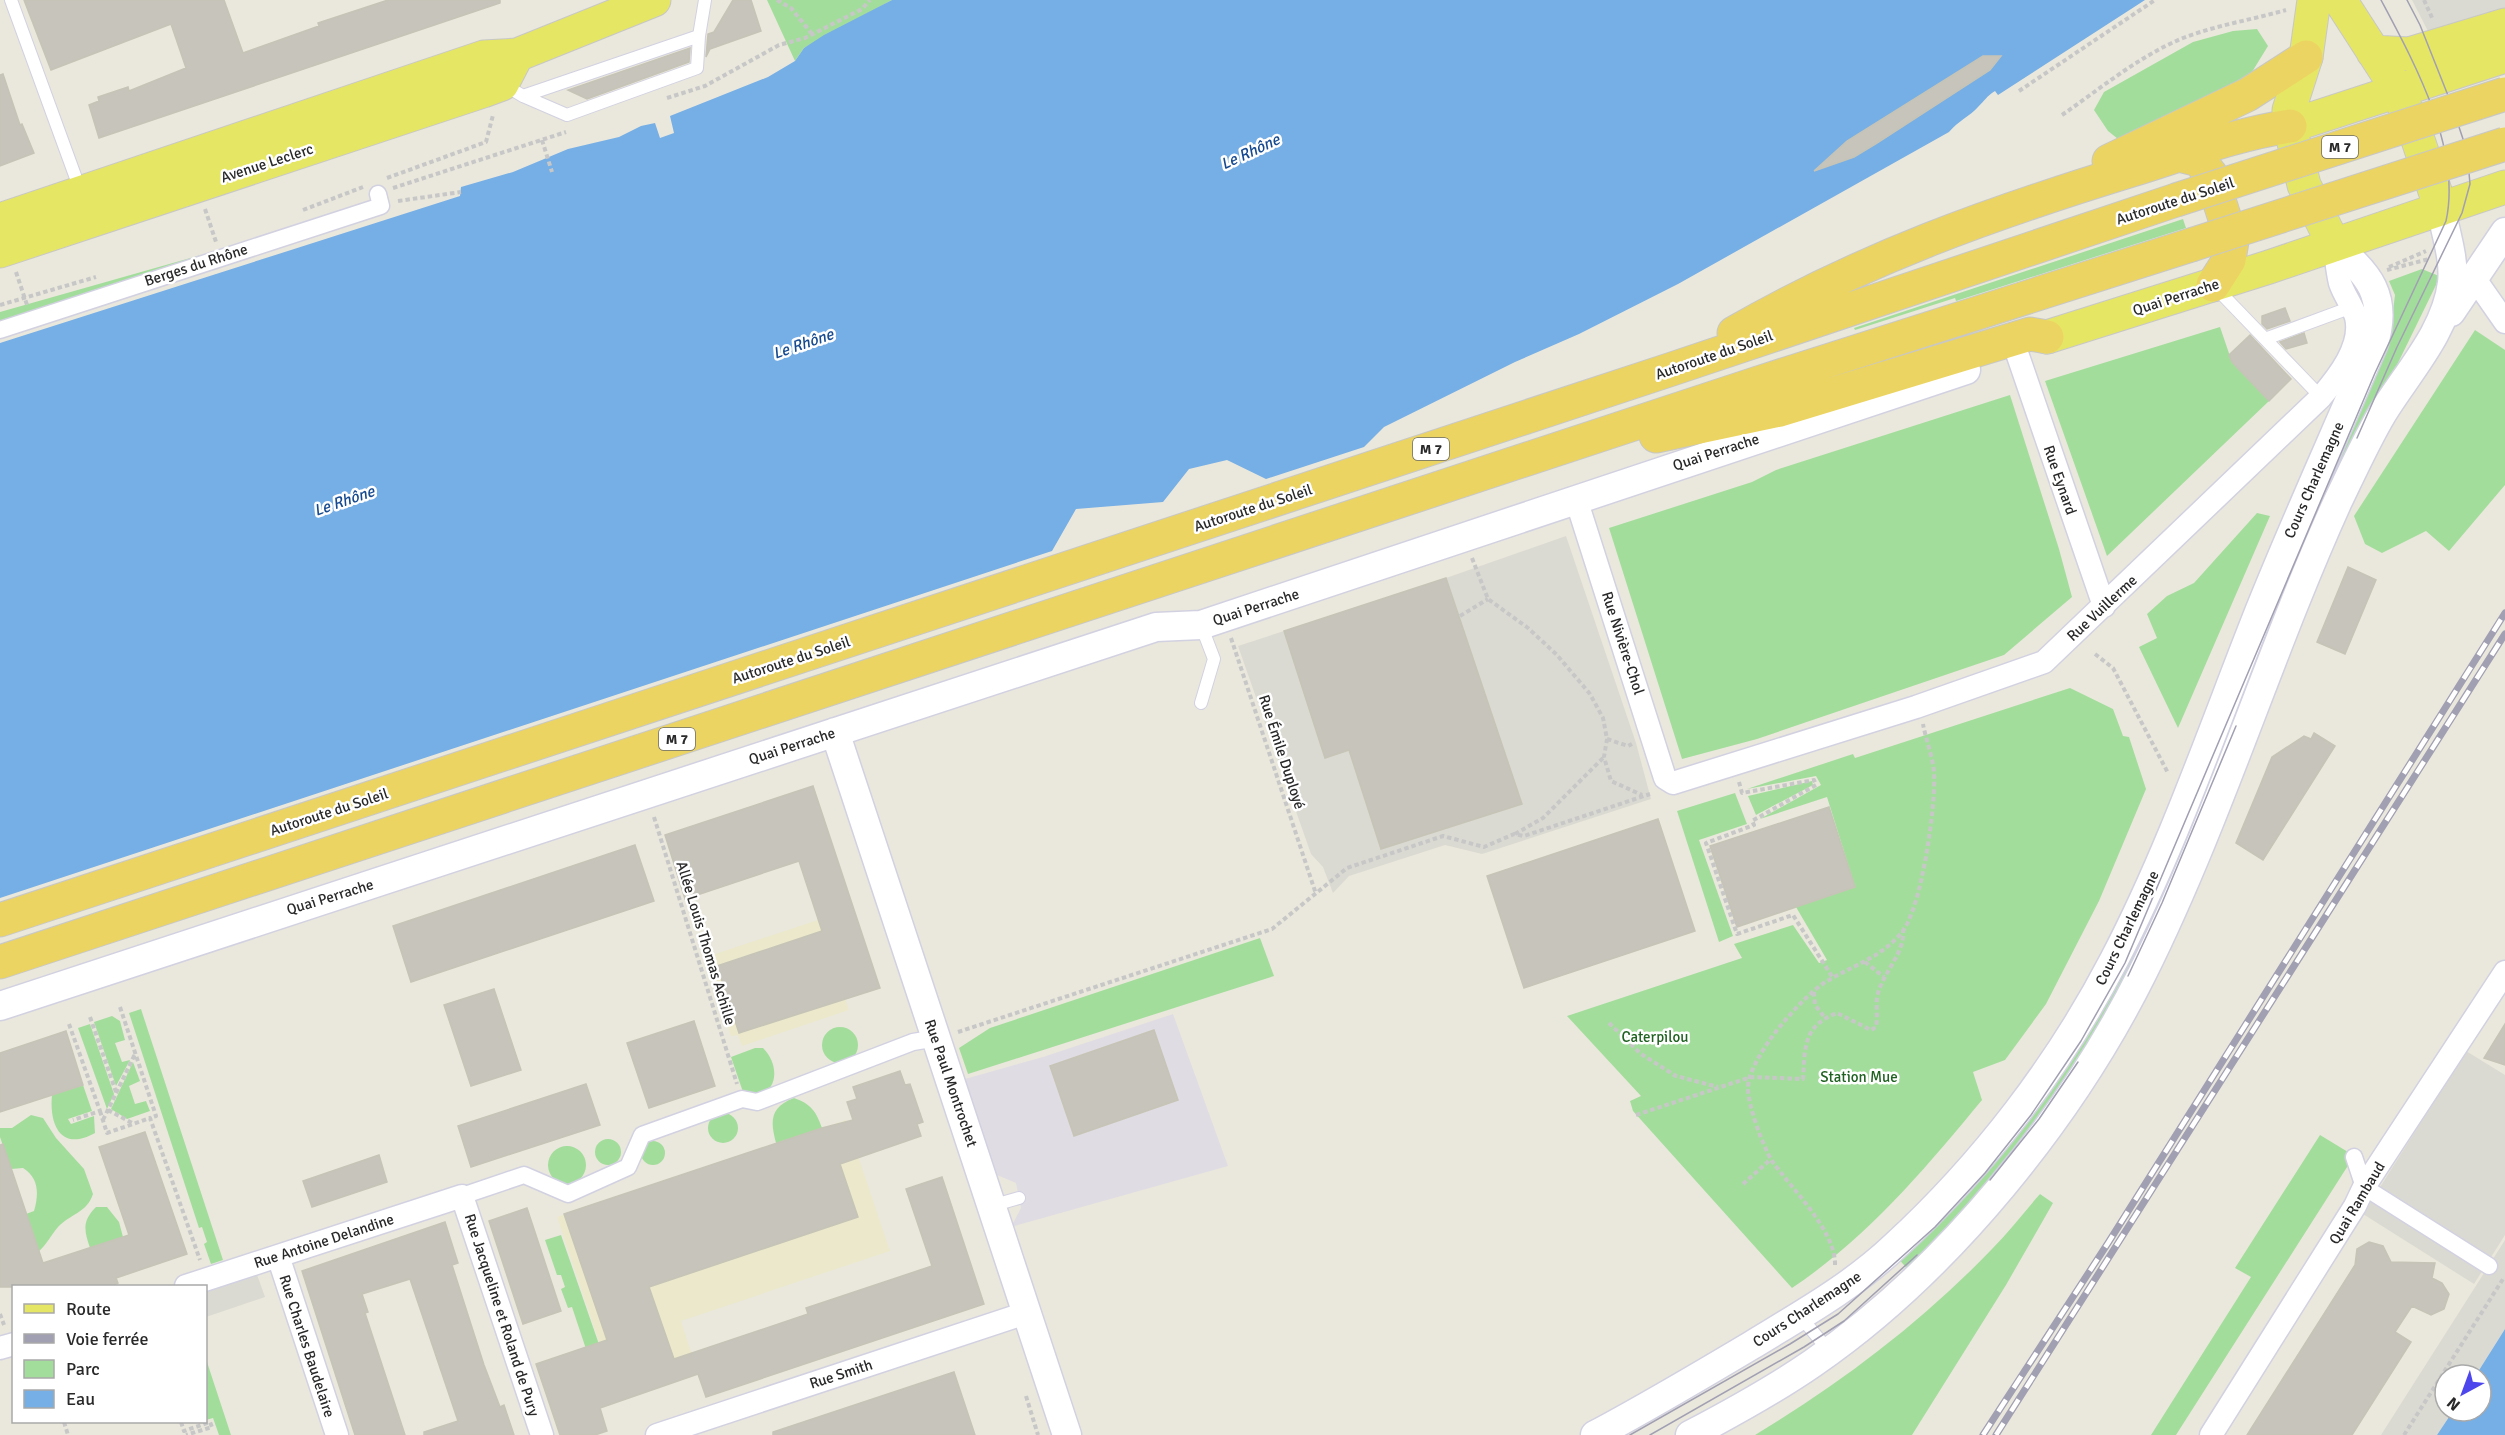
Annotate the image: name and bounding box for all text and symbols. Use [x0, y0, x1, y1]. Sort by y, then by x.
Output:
water label: Le Rhône [1218, 129, 1284, 174]
road number: M 7 [2322, 136, 2358, 158]
street label: Avenue Leclerc [218, 140, 316, 186]
street label: Autoroute du Soleil [2114, 173, 2236, 229]
street label: Berges du Rhône [142, 240, 250, 290]
street label: Quai Perrache [2131, 275, 2221, 319]
water label: Le Rhône [770, 324, 837, 364]
street label: Autoroute du Soleil [1653, 326, 1775, 384]
street label: Cours Charlemagne [2280, 419, 2348, 541]
street label: Quai Perrache [1671, 430, 1761, 474]
road number: M 7 [1413, 438, 1449, 460]
street label: Rue Eynard [2040, 443, 2080, 517]
street label: Autoroute du Soleil [1192, 480, 1314, 536]
water label: Le Rhône [311, 481, 378, 521]
street label: Rue Vuillerme [2063, 571, 2141, 645]
street label: Quai Perrache [1211, 585, 1301, 629]
street label: Rue Nivière-Chol [1598, 589, 1648, 697]
street label: Autoroute du Soleil [730, 632, 852, 688]
street label: Rue Émile Duployé [1255, 692, 1310, 811]
street label: Quai Perrache [747, 724, 837, 768]
road number: M 7 [659, 728, 695, 750]
street label: Autoroute du Soleil [268, 784, 390, 840]
street label: Allée Louis Thomas Achille [673, 859, 739, 1027]
street label: Cours Charlemagne [2091, 868, 2163, 988]
street label: Quai Perrache [284, 875, 376, 919]
street label: Rue Paul Montrochet [921, 1017, 981, 1149]
park label: Caterpilou [1622, 1028, 1688, 1046]
park label: Station Mue [1820, 1068, 1898, 1086]
street label: Quai Rambaud [2325, 1158, 2389, 1248]
street label: Rue Antoine Delandine [252, 1210, 396, 1272]
street label: Rue Jacqueline et Roland de Pury [461, 1211, 543, 1419]
street label: Cours Charlemagne [1749, 1267, 1865, 1351]
street label: Rue Charles Baudelaire [275, 1272, 339, 1420]
legend [12, 1285, 207, 1423]
text: Route [66, 1298, 111, 1320]
text: Voie ferrée [66, 1328, 148, 1350]
street label: Rue Smith [807, 1355, 875, 1393]
text: Parc [66, 1358, 100, 1380]
north arrow [2433, 1363, 2493, 1423]
text: Eau [66, 1388, 95, 1410]
text: N [2443, 1392, 2465, 1415]

